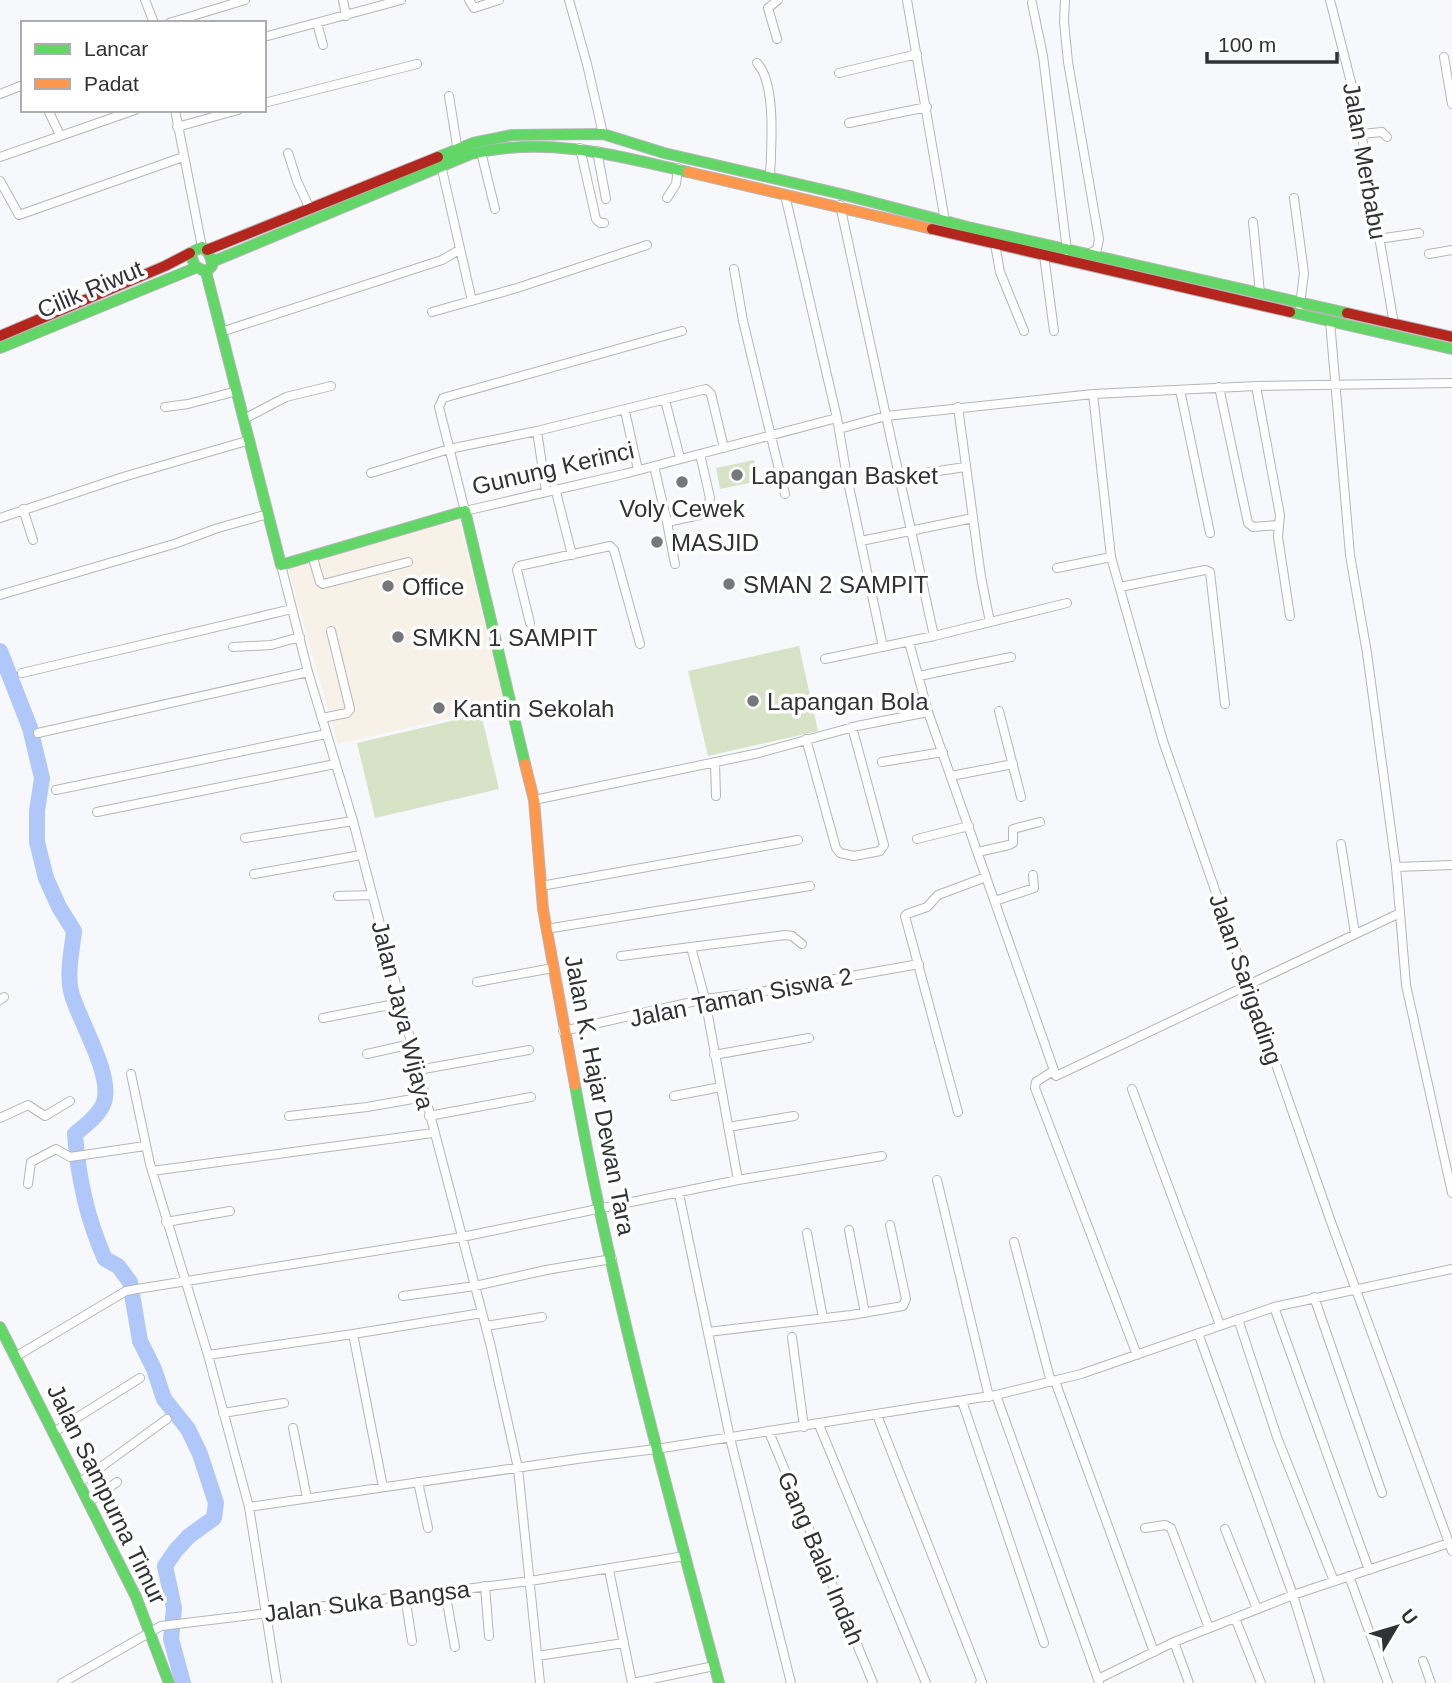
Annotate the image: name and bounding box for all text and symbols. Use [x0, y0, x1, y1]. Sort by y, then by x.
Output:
legend [21, 21, 266, 112]
scale bar [1207, 21, 1336, 65]
text: 100 m [1218, 33, 1276, 56]
text: Lancar [84, 37, 148, 60]
text: Padat [84, 72, 139, 95]
street label: Jalan Merbabu [1338, 80, 1392, 242]
street label: Cilik Riwut [33, 255, 147, 323]
street label: Gunung Kerinci [469, 436, 637, 500]
place label: Lapangan Basket [751, 462, 938, 489]
marker: Lapangan Basket [729, 467, 745, 483]
marker: Voly Cewek [674, 474, 690, 490]
place label: Voly Cewek [619, 495, 746, 522]
place label: MASJID [671, 529, 759, 556]
marker: MASJID [649, 534, 665, 550]
place label: SMAN 2 SAMPIT [743, 571, 929, 598]
place label: Office [402, 573, 464, 600]
marker: SMAN 2 SAMPIT [721, 576, 737, 592]
marker: Office [380, 578, 396, 594]
place label: SMKN 1 SAMPIT [412, 624, 598, 651]
marker: SMKN 1 SAMPIT [390, 629, 406, 645]
place label: Lapangan Bola [767, 688, 929, 715]
marker: Lapangan Bola [745, 693, 761, 709]
place label: Kantin Sekolah [453, 695, 614, 722]
marker: Kantin Sekolah [431, 700, 447, 716]
street label: Jalan Sarigading [1204, 890, 1288, 1068]
street label: Jalan Jaya Wijaya [367, 918, 440, 1113]
street label: Jalan K. Hajar Dewan Tara [560, 953, 641, 1238]
street label: Jalan Taman Siswa 2 [627, 962, 855, 1032]
street label: Jalan Sampurna Timur [42, 1380, 172, 1608]
street label: Gang Balai Indah [772, 1467, 870, 1649]
street label: Jalan Suka Bangsa [263, 1575, 472, 1627]
north arrow [1361, 1592, 1431, 1662]
text: U [1397, 1605, 1422, 1629]

